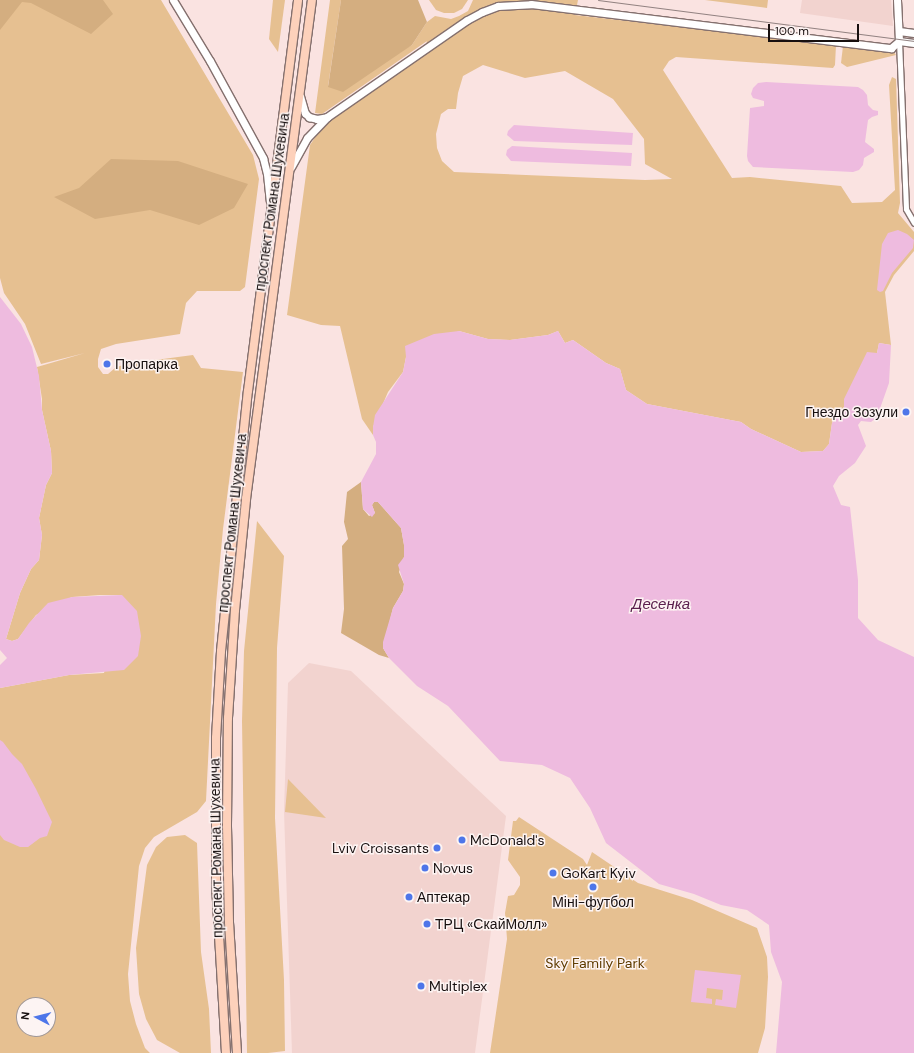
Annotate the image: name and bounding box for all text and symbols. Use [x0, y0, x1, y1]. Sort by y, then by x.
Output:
scale bar [770, 16, 861, 42]
text: 100 m [775, 23, 809, 39]
street label: проспект Романа Шухевича [251, 112, 293, 292]
place label: Пропарка [115, 356, 178, 372]
marker: Пропарка [102, 359, 112, 369]
place label: Гнездо Зозули [805, 404, 898, 420]
marker: Гнездо Зозули [901, 407, 911, 417]
street label: проспект Романа Шухевича [214, 433, 250, 613]
water label: Десенка [632, 596, 690, 614]
street label: проспект Романа Шухевича [206, 758, 226, 938]
place label: McDonald's [470, 832, 545, 848]
marker: McDonald's [457, 835, 467, 845]
place label: Lviv Croissants [332, 840, 429, 856]
marker: Lviv Croissants [432, 843, 442, 853]
place label: Novus [433, 860, 473, 876]
marker: Novus [420, 863, 430, 873]
place label: GoKart Kyiv [561, 865, 636, 881]
marker: GoKart Kyiv [548, 868, 558, 878]
marker: Міні-футбол [588, 882, 598, 892]
place label: Аптекар [417, 889, 470, 905]
marker: Аптекар [404, 892, 414, 902]
place label: Міні-футбол [552, 894, 634, 910]
place label: ТРЦ «СкайМолл» [435, 916, 547, 932]
marker: ТРЦ «СкайМолл» [422, 919, 432, 929]
park label: Sky Family Park [545, 955, 645, 971]
place label: Multiplex [429, 978, 487, 994]
marker: Multiplex [416, 981, 426, 991]
north arrow [16, 997, 56, 1037]
text: N [18, 1011, 33, 1020]

